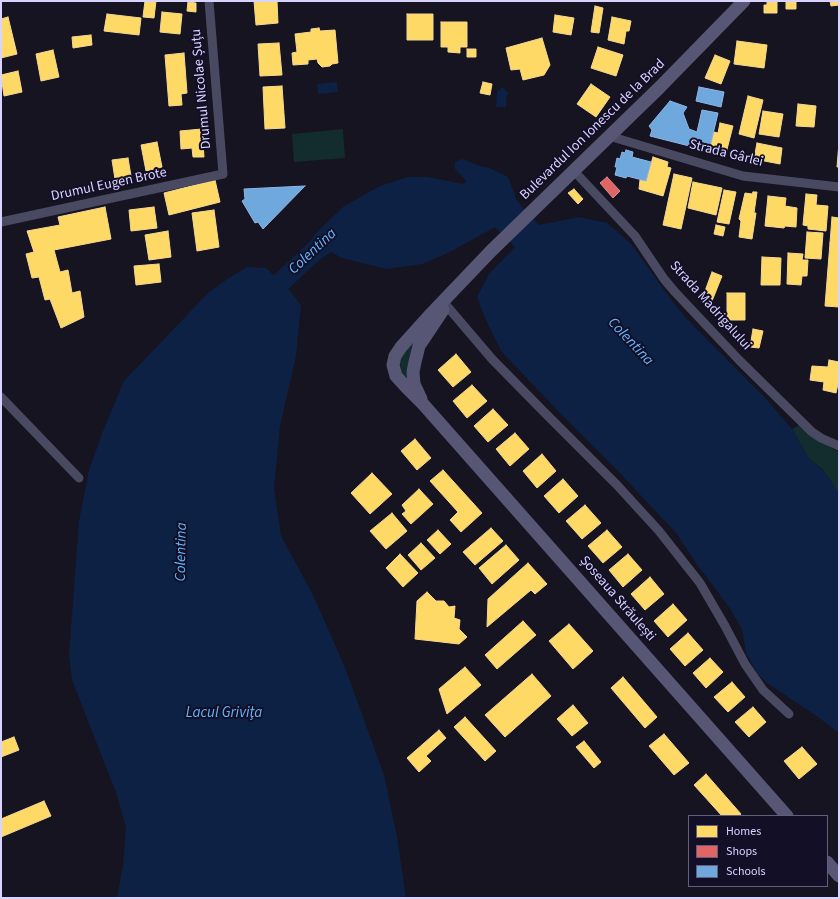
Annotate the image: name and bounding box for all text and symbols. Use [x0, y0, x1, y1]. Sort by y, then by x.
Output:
street label: Drumul Nicolae Șuțu [188, 28, 216, 150]
street label: Bulevardul Ion Ionescu de la Brad [517, 56, 669, 204]
street label: Strada Gârlei [687, 137, 765, 171]
street label: Drumul Eugen Brote [50, 165, 168, 205]
water label: Colentina [285, 225, 341, 279]
street label: Strada Madrigalului [666, 258, 754, 354]
water label: Colentina [603, 314, 657, 370]
water label: Colentina [172, 522, 192, 582]
street label: Șoseaua Străulești [575, 553, 659, 645]
water label: Lacul Grivița [186, 705, 262, 723]
legend [688, 815, 828, 887]
text: Homes [726, 823, 761, 840]
text: Shops [726, 843, 757, 860]
text: Schools [726, 863, 766, 880]

